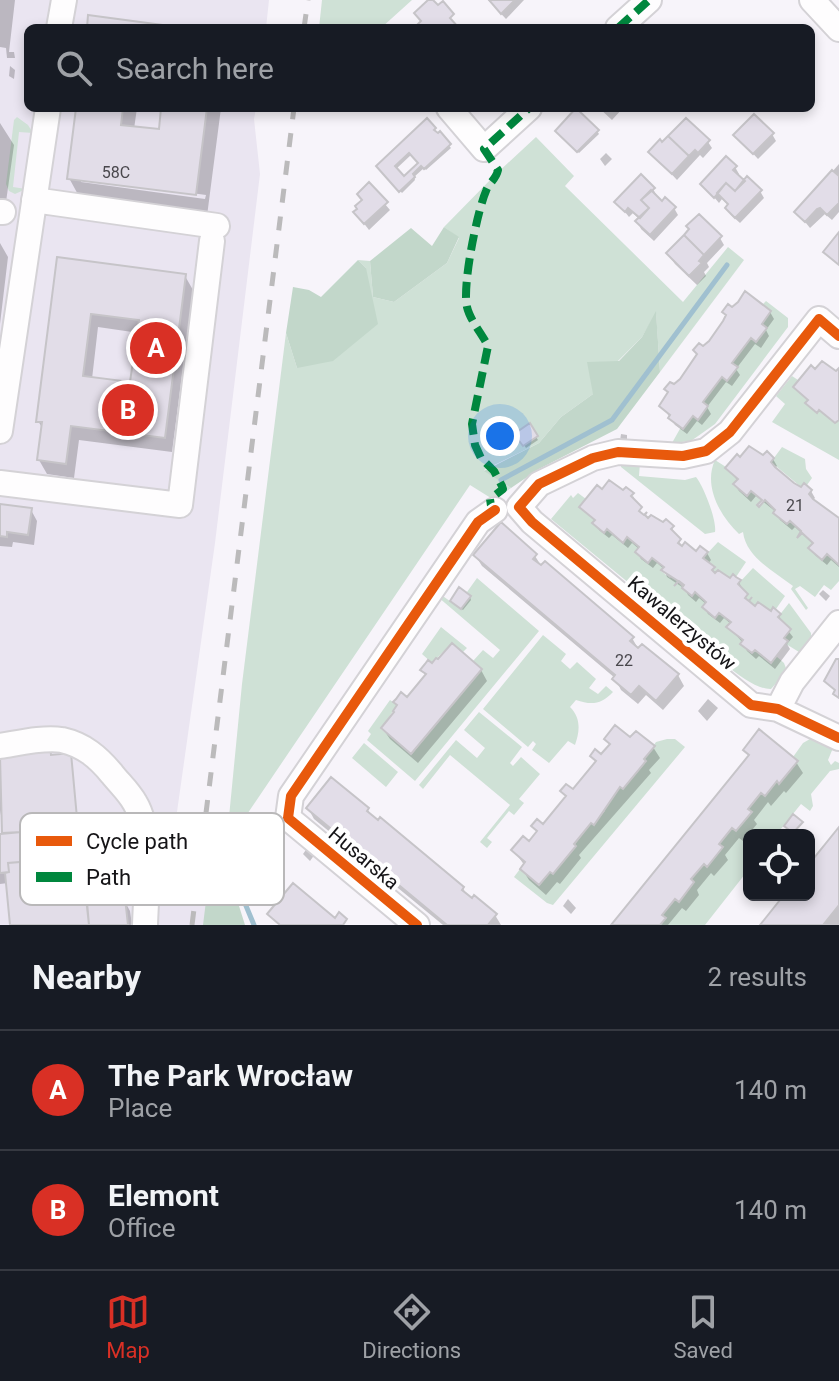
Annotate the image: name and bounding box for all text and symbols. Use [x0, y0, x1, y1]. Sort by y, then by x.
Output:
search box [24, 24, 815, 112]
icon: search [52, 46, 96, 90]
text: Search here [116, 51, 274, 86]
house number: 58C [102, 163, 130, 182]
pin: A [130, 318, 182, 378]
pin: B [102, 380, 154, 440]
your location [480, 416, 520, 456]
house number: 21 [786, 496, 804, 515]
street label: Kawalerzystów [623, 571, 741, 675]
house number: 22 [615, 651, 633, 670]
legend [20, 813, 284, 905]
street label: Husarska [324, 822, 404, 894]
text: Cycle path [86, 829, 188, 854]
map controls [743, 829, 815, 901]
button: locate [743, 829, 815, 901]
text: Path [86, 865, 131, 890]
text: Nearby [32, 957, 141, 997]
text: 2 results [708, 962, 807, 992]
text: The Park Wrocław [108, 1058, 353, 1093]
text: A [49, 1075, 67, 1105]
text: 140 m [734, 1075, 807, 1105]
text: Place [108, 1093, 172, 1123]
text: Elemont [108, 1178, 219, 1213]
text: B [50, 1195, 66, 1225]
text: 140 m [734, 1195, 807, 1225]
text: Office [108, 1213, 175, 1243]
tab: Map [106, 1290, 150, 1363]
tab: Directions [362, 1290, 461, 1363]
tab: Saved [673, 1290, 733, 1363]

